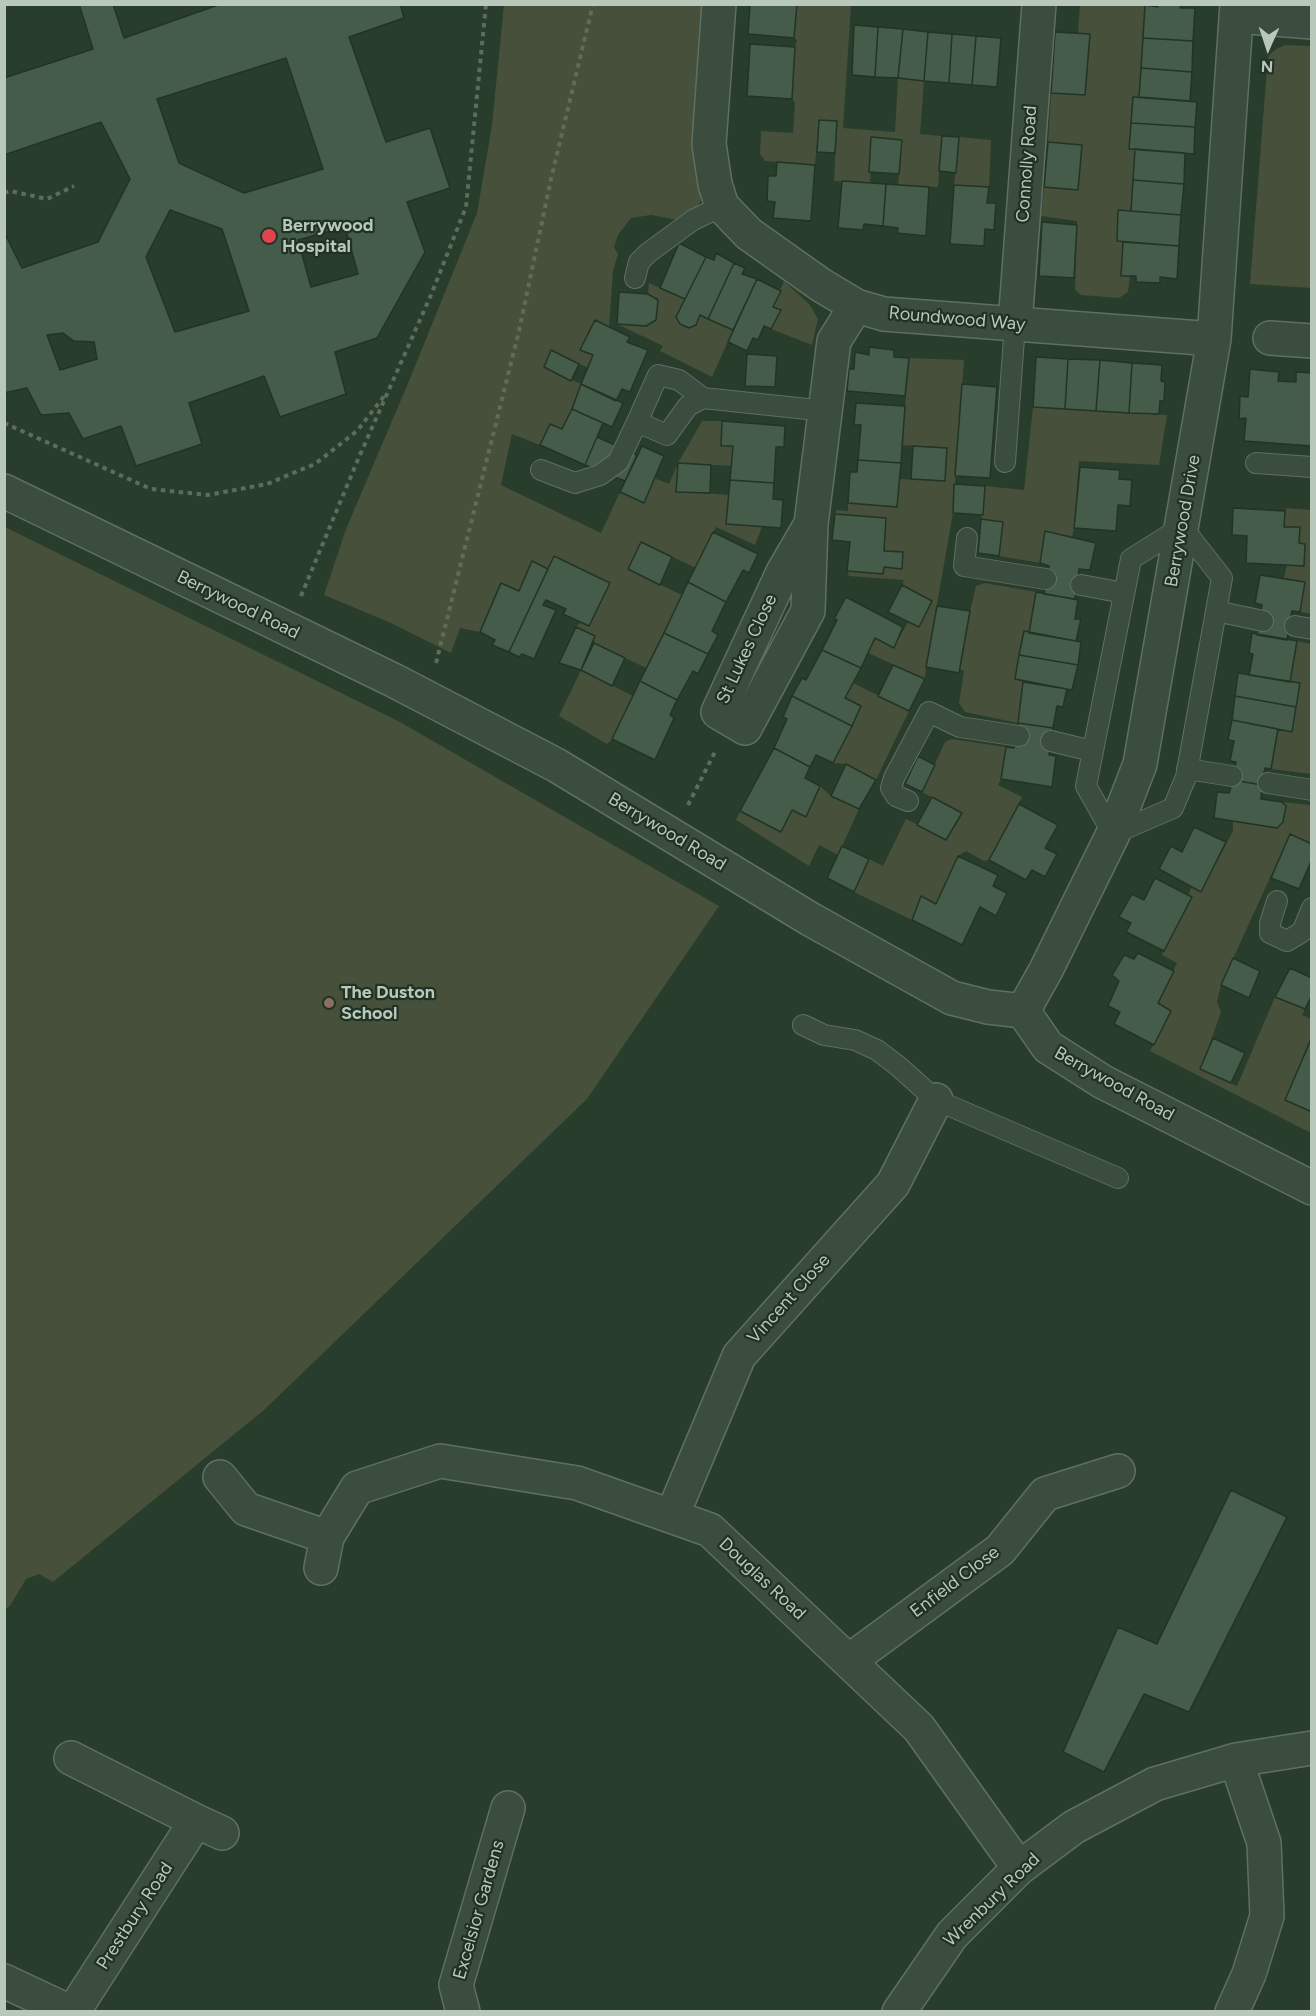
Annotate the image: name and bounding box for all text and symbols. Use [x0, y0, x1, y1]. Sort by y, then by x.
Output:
north arrow [1238, 18, 1298, 78]
text: N [1260, 57, 1274, 76]
street label: Connolly Road [1012, 105, 1042, 223]
place label: Berrywood Hospital [282, 215, 373, 258]
marker: Berrywood Hospital [260, 227, 278, 245]
street label: Roundwood Way [888, 302, 1026, 336]
street label: Berrywood Drive [1161, 453, 1205, 589]
street label: Berrywood Road [173, 566, 303, 644]
street label: St Lukes Close [712, 591, 782, 707]
street label: Berrywood Road [604, 788, 730, 876]
place label: The Duston School [341, 982, 435, 1024]
marker: The Duston School [322, 996, 336, 1010]
street label: Berrywood Road [1050, 1042, 1178, 1126]
street label: Vincent Close [743, 1250, 835, 1348]
street label: Douglas Road [714, 1533, 810, 1625]
street label: Enfield Close [906, 1542, 1004, 1622]
street label: Excelsior Gardens [449, 1838, 509, 1982]
street label: Wrenbury Road [939, 1849, 1045, 1951]
street label: Prestbury Road [92, 1858, 178, 1974]

